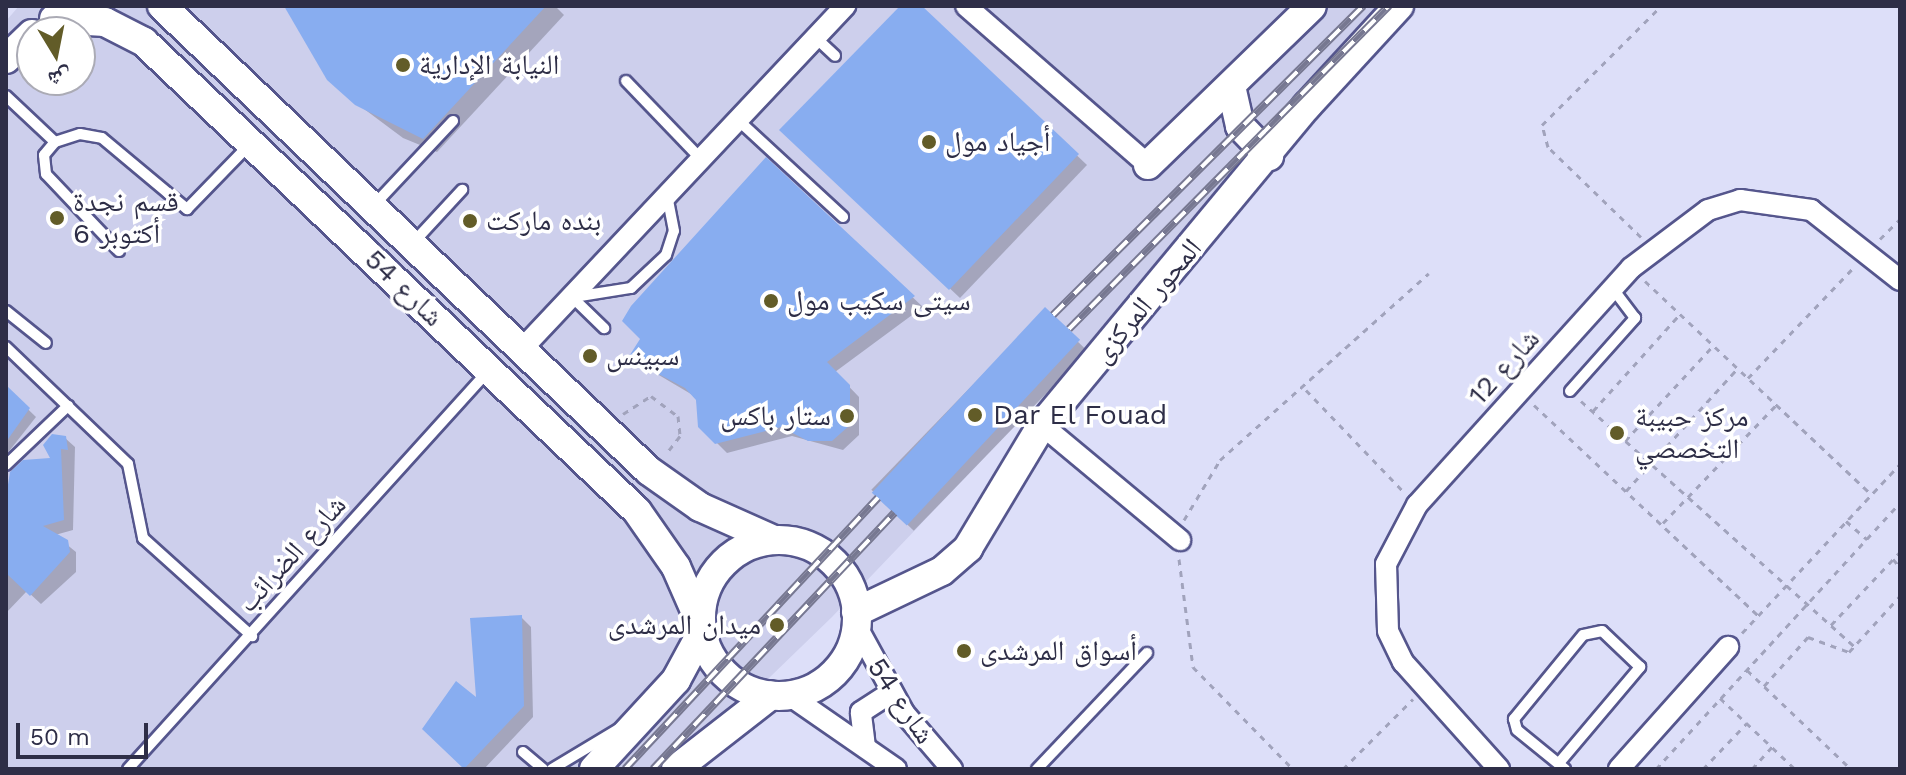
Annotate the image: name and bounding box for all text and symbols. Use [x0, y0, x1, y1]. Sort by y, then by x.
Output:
north arrow [16, 16, 96, 96]
place label: النيابة الإدارية [419, 48, 559, 82]
marker: النيابة الإدارية [394, 56, 412, 74]
text: ش [46, 64, 74, 92]
place label: أجياد مول [945, 125, 1050, 159]
marker: أجياد مول [920, 133, 938, 151]
place label: قسم نجدة 6 أكتوبر [73, 185, 179, 251]
place label: بنده ماركت [486, 204, 601, 238]
marker: قسم نجدة 6 أكتوبر [48, 209, 66, 227]
marker: بنده ماركت [461, 212, 479, 230]
street label: المحور المركزى [1085, 232, 1209, 370]
street label: شارع 54 [358, 243, 450, 333]
place label: سيتى سكيب مول [787, 284, 971, 318]
marker: سيتى سكيب مول [762, 292, 780, 310]
street label: شارع 12 [1461, 322, 1547, 412]
place label: سبينس [606, 339, 679, 373]
marker: سبينس [581, 347, 599, 365]
place label: Dar El Fouad [993, 398, 1169, 432]
place label: ستار باكس [720, 399, 831, 433]
place label: مركز حبيبة التخصصي [1635, 400, 1748, 466]
marker: Dar El Fouad [964, 404, 986, 426]
marker: ستار باكس [838, 407, 856, 425]
marker: مركز حبيبة التخصصي [1606, 422, 1628, 444]
street label: شارع الضرائب [231, 489, 353, 619]
place label: ميدان المرشدى [608, 608, 761, 642]
marker: ميدان المرشدى [768, 616, 786, 634]
place label: أسواق المرشدى [980, 634, 1137, 668]
marker: أسواق المرشدى [955, 642, 973, 660]
street label: شارع 54 [860, 652, 942, 750]
scale bar [20, 707, 152, 757]
text: 50 m [30, 723, 90, 751]

